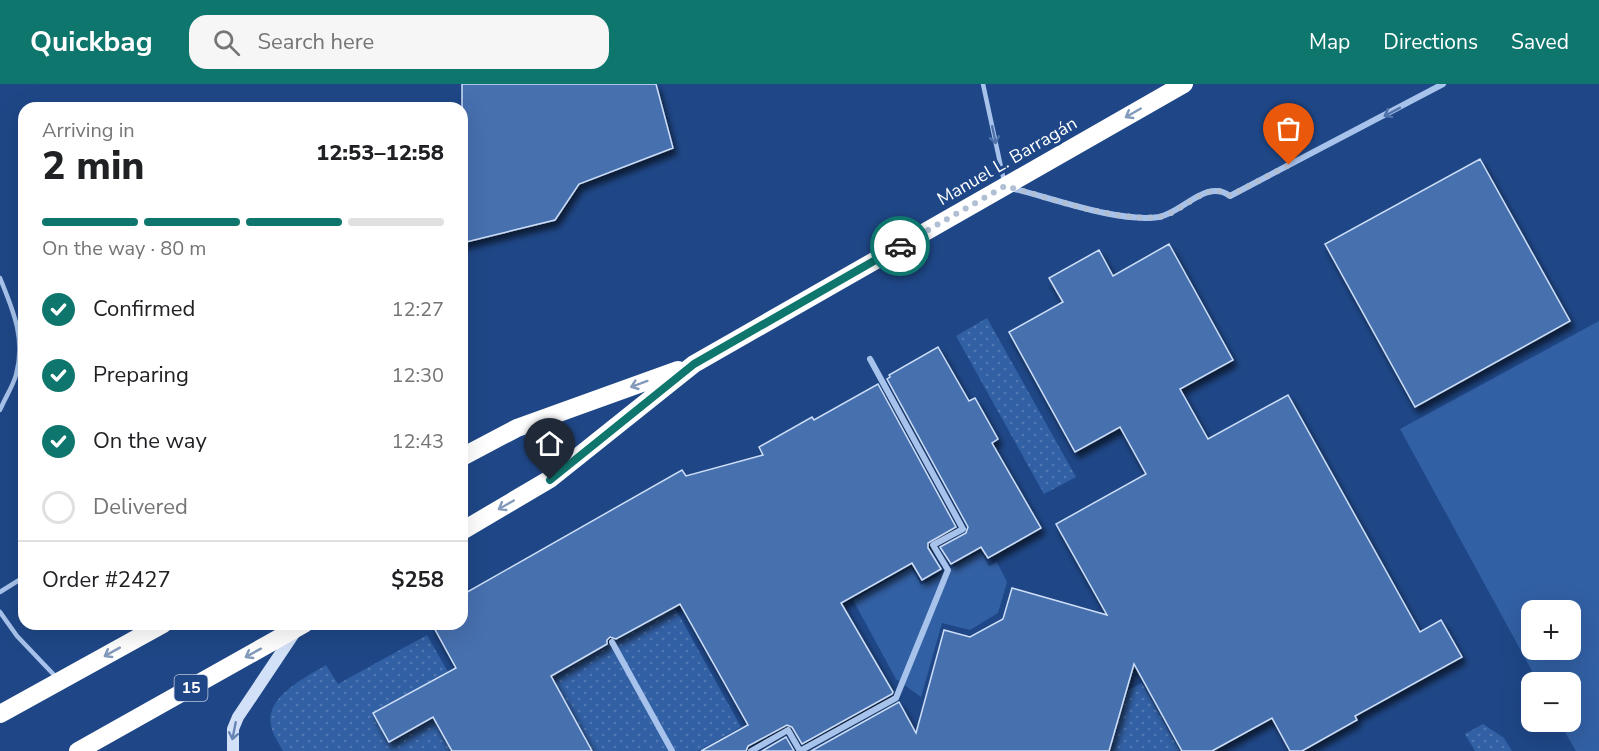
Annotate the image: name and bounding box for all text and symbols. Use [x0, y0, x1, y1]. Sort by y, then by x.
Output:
search box [189, 15, 609, 69]
text: Quickbag [30, 23, 153, 61]
icon: search [210, 26, 243, 59]
text: Search here [258, 27, 374, 57]
text: Map [1309, 28, 1350, 56]
text: Directions [1383, 28, 1478, 56]
text: Saved [1511, 28, 1569, 56]
pin [1263, 103, 1314, 165]
one-way arrow [1384, 106, 1401, 118]
one-way arrow [1125, 108, 1143, 119]
street label: Manuel L. Barragán [933, 111, 1081, 211]
icon: bag [1272, 112, 1305, 145]
text: Arriving in [42, 117, 135, 144]
one-way arrow [989, 125, 1000, 144]
text: 12:53–12:58 [316, 138, 444, 168]
text: 2 min [42, 140, 145, 193]
courier [870, 216, 930, 276]
icon: car [884, 230, 917, 263]
text: On the way · 80 m [42, 235, 206, 262]
icon: check [42, 293, 75, 326]
text: Confirmed [93, 294, 195, 324]
text: 12:27 [391, 296, 444, 323]
icon: check [42, 359, 75, 392]
text: Preparing [93, 360, 189, 390]
text: 12:30 [391, 362, 444, 389]
one-way arrow [630, 379, 649, 390]
pin [524, 418, 575, 480]
icon: check [42, 425, 75, 458]
text: On the way [93, 426, 207, 456]
icon: home [533, 427, 566, 460]
text: 12:43 [391, 428, 444, 455]
text: Delivered [93, 492, 188, 522]
one-way arrow [498, 499, 515, 511]
text: Order #2427 [42, 565, 171, 595]
text: $258 [391, 565, 444, 595]
map controls [1521, 600, 1581, 732]
button: + [1521, 600, 1581, 660]
one-way arrow [104, 646, 121, 658]
one-way arrow [245, 647, 262, 659]
button: − [1521, 672, 1581, 732]
road number: 15 [174, 675, 207, 701]
one-way arrow [229, 721, 240, 740]

